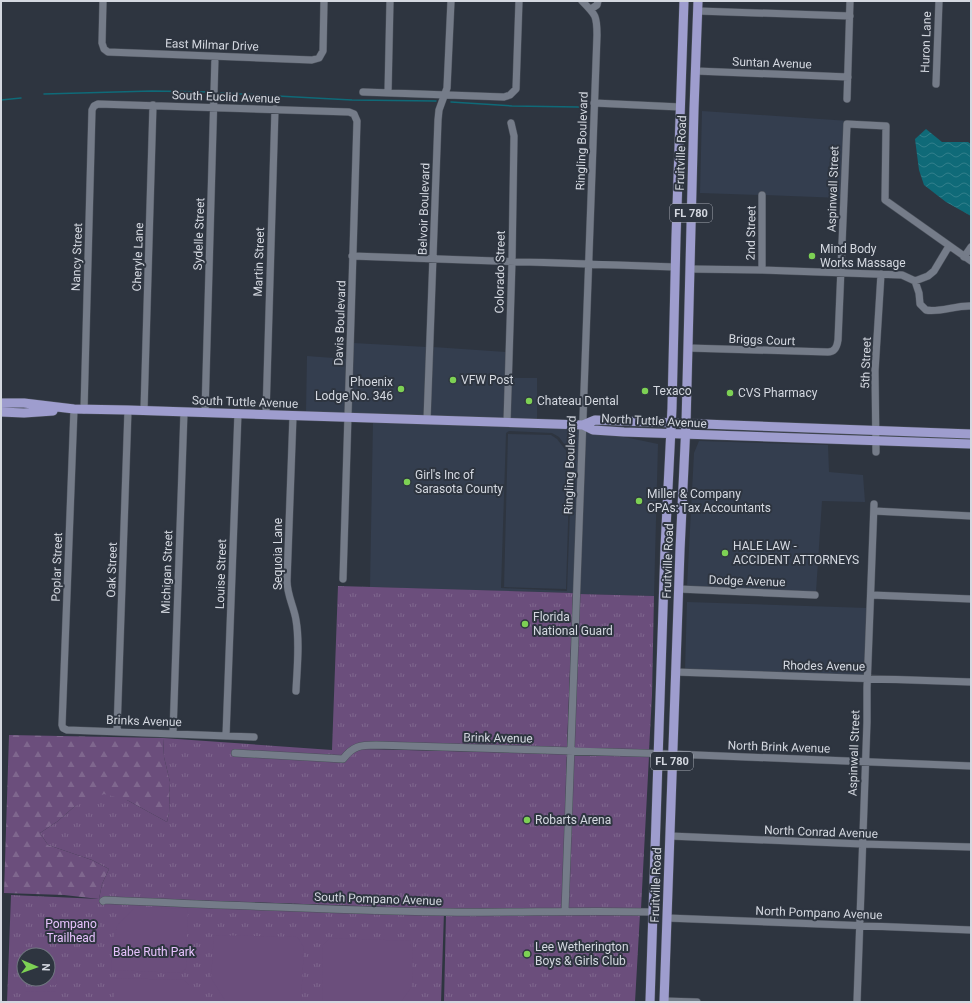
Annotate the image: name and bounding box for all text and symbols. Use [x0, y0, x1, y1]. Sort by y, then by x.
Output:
street label: Huron Lane [918, 11, 934, 73]
street label: East Milmar Drive [165, 36, 259, 54]
street label: Suntan Avenue [732, 55, 812, 71]
street label: South Euclid Avenue [172, 88, 280, 106]
street label: Ringling Boulevard [573, 91, 591, 191]
street label: Fruitville Road [673, 115, 689, 191]
street label: Aspinwall Street [824, 146, 842, 232]
street label: Belvoir Boulevard [415, 163, 433, 255]
street label: Sydelle Street [191, 197, 207, 271]
road number: FL 780 [670, 204, 712, 222]
street label: 2nd Street [744, 205, 758, 261]
street label: Cheryle Lane [130, 222, 146, 292]
street label: Nancy Street [69, 223, 85, 291]
street label: Martin Street [251, 227, 267, 297]
street label: Colorado Street [492, 230, 508, 314]
place label: Mind Body Works Massage [820, 242, 906, 270]
marker: Mind Body Works Massage [807, 251, 817, 261]
street label: Davis Boulevard [332, 280, 348, 366]
street label: Briggs Court [728, 332, 796, 348]
street label: 5th Street [858, 337, 874, 389]
place label: VFW Post [461, 373, 513, 387]
place label: Phoenix Lodge No. 346 [315, 375, 393, 403]
marker: VFW Post [448, 375, 458, 385]
marker: Phoenix Lodge No. 346 [396, 384, 406, 394]
place label: Texaco [653, 384, 692, 398]
marker: Texaco [640, 386, 650, 396]
place label: CVS Pharmacy [738, 386, 818, 400]
marker: CVS Pharmacy [725, 388, 735, 398]
street label: South Tuttle Avenue [192, 393, 298, 411]
place label: Chateau Dental [537, 394, 619, 408]
marker: Chateau Dental [524, 396, 534, 406]
street label: North Tuttle Avenue [601, 411, 707, 431]
street label: Ringling Boulevard [561, 415, 579, 515]
place label: Girl's Inc of Sarasota County [415, 468, 503, 496]
marker: Girl's Inc of Sarasota County [402, 477, 412, 487]
place label: Miller & Company CPAs: Tax Accountants [647, 487, 771, 515]
marker: Miller & Company CPAs: Tax Accountants [634, 496, 644, 506]
street label: Sequoia Lane [271, 518, 285, 590]
street label: Fruitville Road [660, 523, 676, 599]
street label: Michigan Street [159, 530, 175, 614]
street label: Poplar Street [49, 532, 65, 602]
street label: Louise Street [213, 539, 229, 609]
place label: HALE LAW - ACCIDENT ATTORNEYS [733, 539, 859, 567]
street label: Oak Street [104, 542, 120, 598]
marker: HALE LAW - ACCIDENT ATTORNEYS [720, 548, 730, 558]
street label: Dodge Avenue [708, 573, 786, 589]
place label: Florida National Guard [533, 610, 613, 638]
marker: Florida National Guard [520, 619, 530, 629]
street label: Rhodes Avenue [783, 658, 865, 674]
street label: Aspinwall Street [845, 710, 863, 796]
street label: Brinks Avenue [106, 713, 182, 729]
street label: Brink Avenue [463, 730, 533, 746]
street label: North Brink Avenue [727, 738, 831, 756]
road number: FL 780 [651, 752, 693, 770]
place label: Robarts Arena [535, 813, 611, 827]
marker: Robarts Arena [522, 815, 532, 825]
street label: North Conrad Avenue [764, 823, 878, 841]
street label: Fruitville Road [648, 847, 664, 923]
street label: South Pompano Avenue [314, 890, 442, 908]
street label: North Pompano Avenue [755, 904, 883, 922]
park label: Pompano Trailhead [45, 917, 97, 945]
place label: Lee Wetherington Boys & Girls Club [535, 940, 629, 968]
park label: Babe Ruth Park [113, 945, 196, 959]
north arrow [16, 947, 56, 987]
marker: Lee Wetherington Boys & Girls Club [522, 949, 532, 959]
text: N [39, 963, 52, 972]

